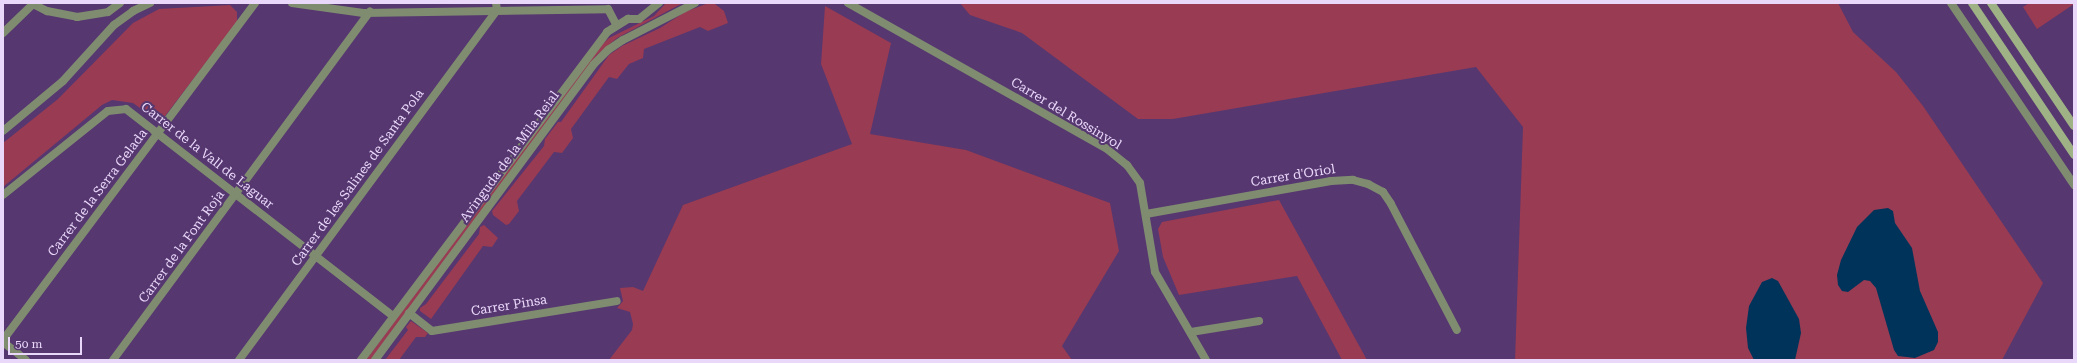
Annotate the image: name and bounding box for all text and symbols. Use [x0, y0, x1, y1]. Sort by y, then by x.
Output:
street label: Carrer del Rossinyol [1008, 75, 1124, 153]
street label: Carrer de les Salines de Santa Pola [288, 86, 428, 270]
street label: Avinguda de la Mila Reial [457, 88, 563, 226]
street label: Carrer de la Vall de Laguar [137, 99, 277, 213]
street label: Carrer de la Serra Gelada [45, 126, 151, 260]
street label: Carrer d'Oriol [1250, 162, 1336, 190]
street label: Carrer de la Font Roja [136, 188, 228, 306]
street label: Carrer Pinsa [470, 292, 548, 320]
scale bar [10, 329, 84, 355]
text: 50 m [15, 337, 42, 351]

